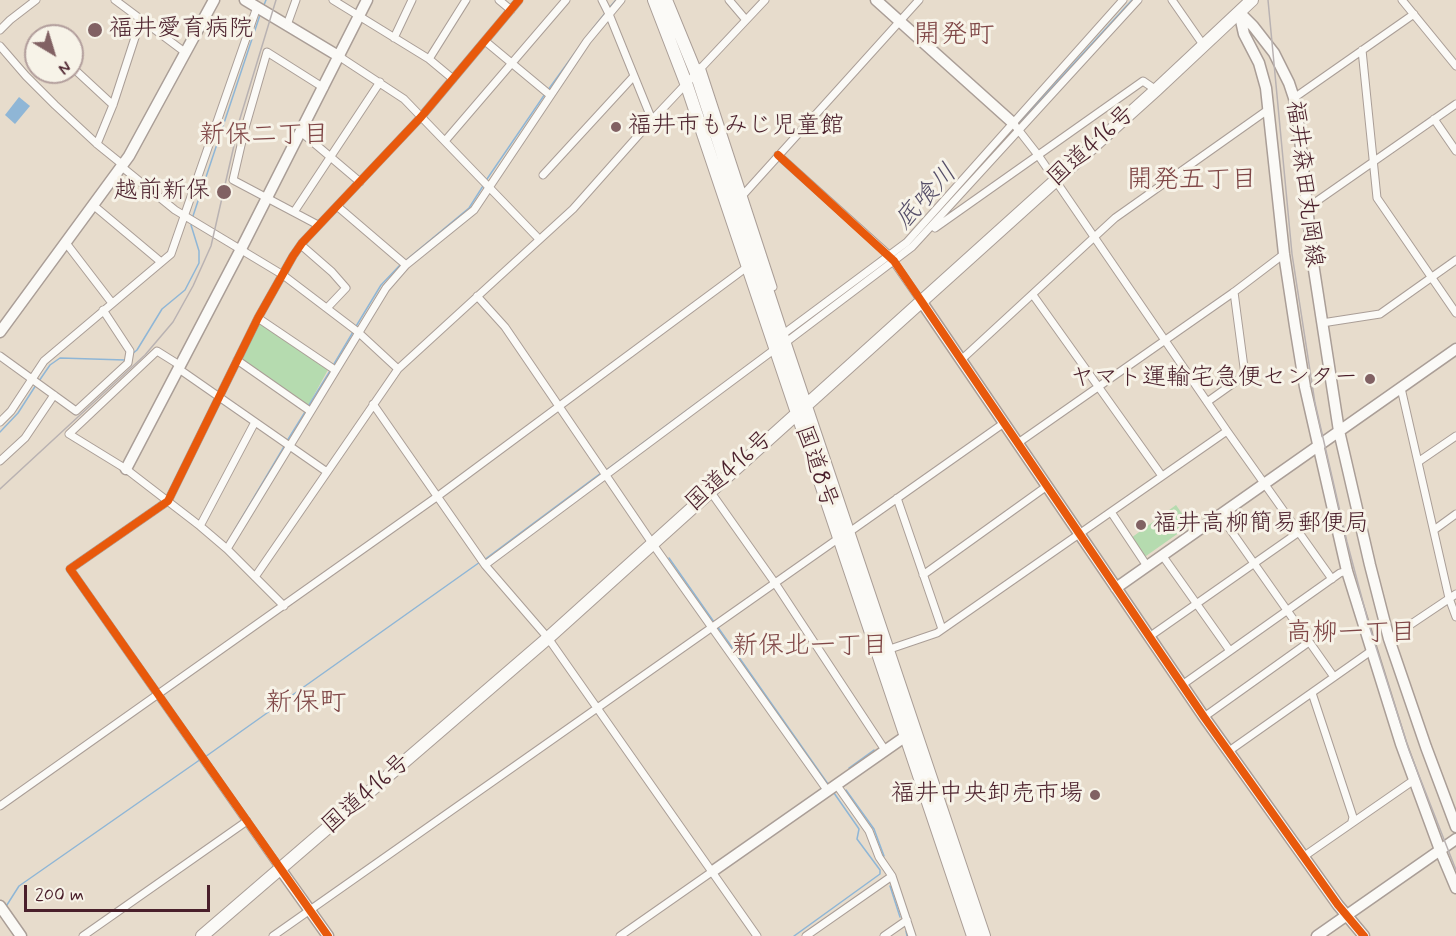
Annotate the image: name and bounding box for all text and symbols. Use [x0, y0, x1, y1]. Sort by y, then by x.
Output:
place label: 福井愛育病院 [109, 16, 253, 44]
district label: 開発町 [914, 20, 994, 52]
marker: 福井愛育病院 [86, 21, 104, 39]
north arrow [24, 24, 84, 84]
text: N [53, 55, 75, 79]
street label: 福井森田丸岡線 [1278, 99, 1328, 269]
street label: 国道416号 [1042, 100, 1142, 194]
place label: 福井市もみじ児童館 [628, 113, 844, 141]
marker: 福井市もみじ児童館 [609, 120, 623, 134]
district label: 新保二丁目 [199, 121, 329, 153]
water label: 底喰川 [889, 159, 965, 237]
district label: 開発五丁目 [1127, 166, 1257, 198]
place label: 越前新保 [114, 178, 210, 206]
marker: 越前新保 [215, 183, 233, 201]
place label: ヤマト運輸宅急便センター [1070, 365, 1358, 393]
marker: ヤマト運輸宅急便センター [1363, 372, 1377, 386]
street label: 国道8号 [787, 422, 843, 512]
street label: 国道416号 [680, 425, 780, 519]
place label: 福井高柳簡易郵便局 [1153, 511, 1369, 539]
marker: 福井高柳簡易郵便局 [1134, 518, 1148, 532]
district label: 高柳一丁目 [1286, 619, 1416, 651]
district label: 新保北一丁目 [732, 632, 888, 664]
district label: 新保町 [266, 688, 346, 720]
street label: 国道416号 [317, 749, 417, 841]
place label: 福井中央卸売市場 [891, 781, 1083, 809]
marker: 福井中央卸売市場 [1088, 788, 1102, 802]
scale bar [27, 873, 213, 911]
text: 200 m [35, 883, 84, 907]

